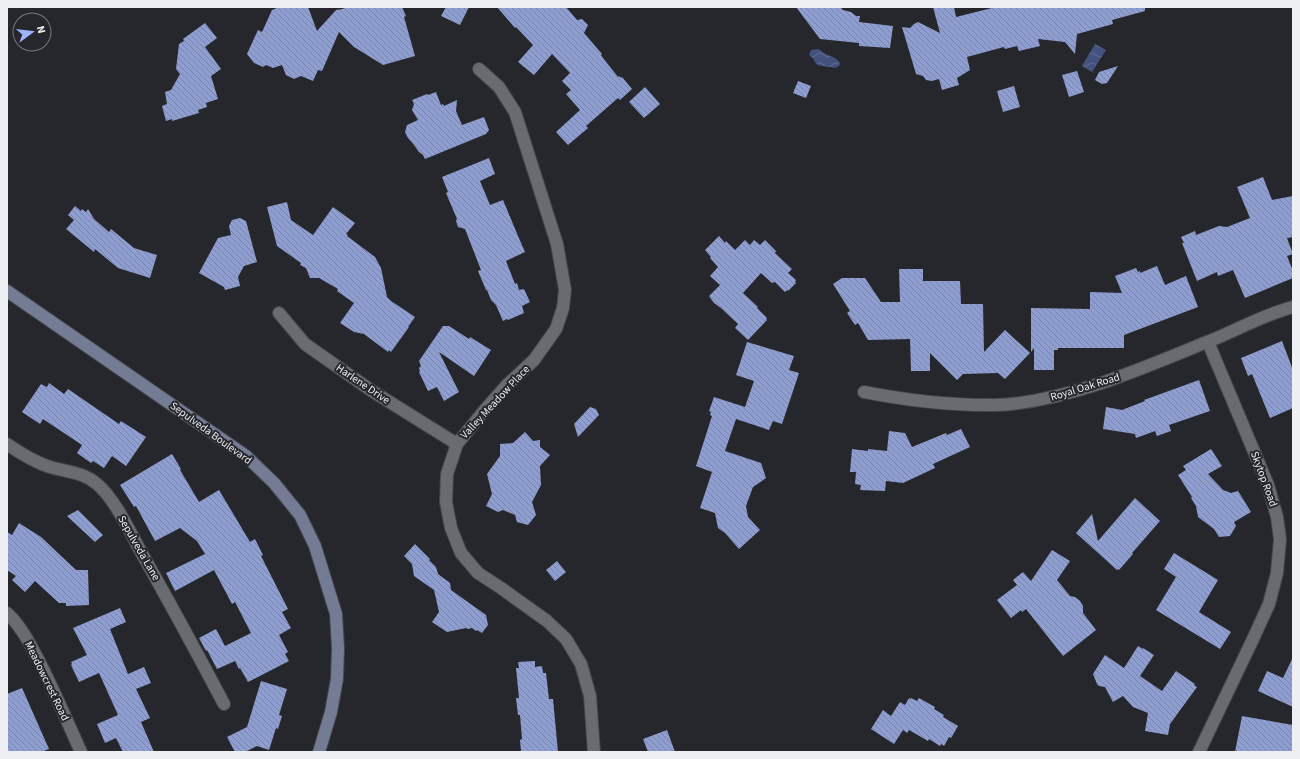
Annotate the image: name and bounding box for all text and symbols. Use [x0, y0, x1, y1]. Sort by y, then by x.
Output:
north arrow [12, 12, 52, 52]
text: N [33, 24, 49, 35]
street label: Harlene Drive [333, 360, 393, 408]
street label: Valley Meadow Place [457, 362, 533, 442]
street label: Royal Oak Road [1049, 369, 1121, 405]
street label: Sepulveda Boulevard [167, 398, 255, 468]
street label: Skytop Road [1247, 449, 1281, 509]
street label: Sepulveda Lane [114, 513, 164, 584]
street label: Meadowcrest Road [21, 639, 73, 723]

